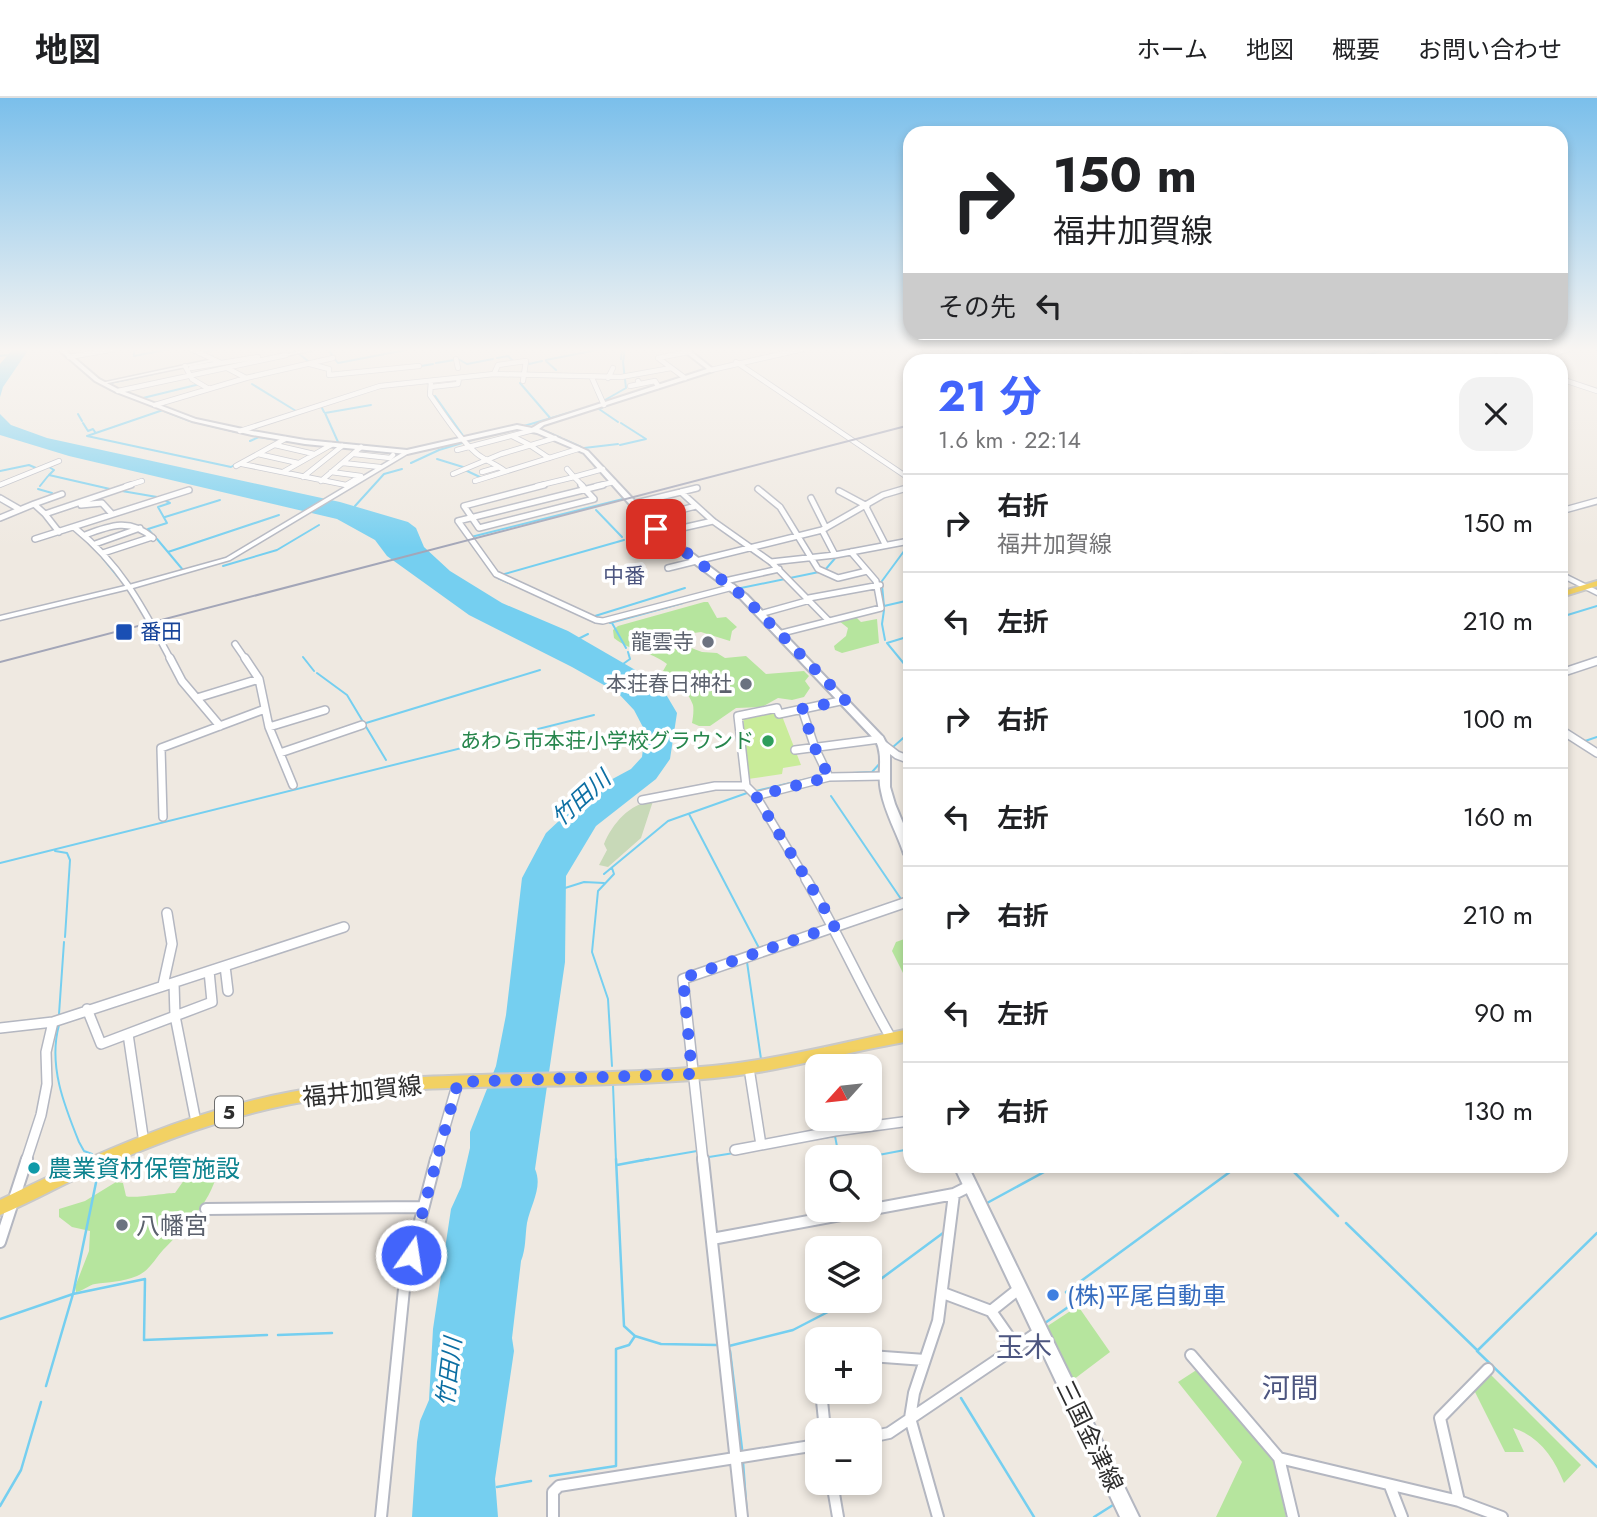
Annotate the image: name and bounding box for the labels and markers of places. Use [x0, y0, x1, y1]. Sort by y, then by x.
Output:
pin [626, 499, 686, 559]
place label: 番田 [140, 617, 182, 647]
marker: 番田 [114, 622, 134, 642]
place label: 龍雲寺 [631, 627, 694, 657]
marker: 龍雲寺 [700, 634, 716, 650]
place label: 本荘春日神社 [606, 669, 732, 699]
marker: 本荘春日神社 [738, 676, 754, 692]
place label: あわら市本荘小学校グラウンド [460, 726, 754, 756]
marker: あわら市本荘小学校グラウンド [760, 733, 776, 749]
place label: 農業資材保管施設 [48, 1151, 240, 1186]
marker: 農業資材保管施設 [26, 1160, 42, 1176]
place label: 八幡宮 [136, 1208, 208, 1243]
marker: 八幡宮 [114, 1217, 130, 1233]
place label: (株)平尾自動車 [1067, 1278, 1226, 1313]
marker: (株)平尾自動車 [1045, 1287, 1061, 1303]

